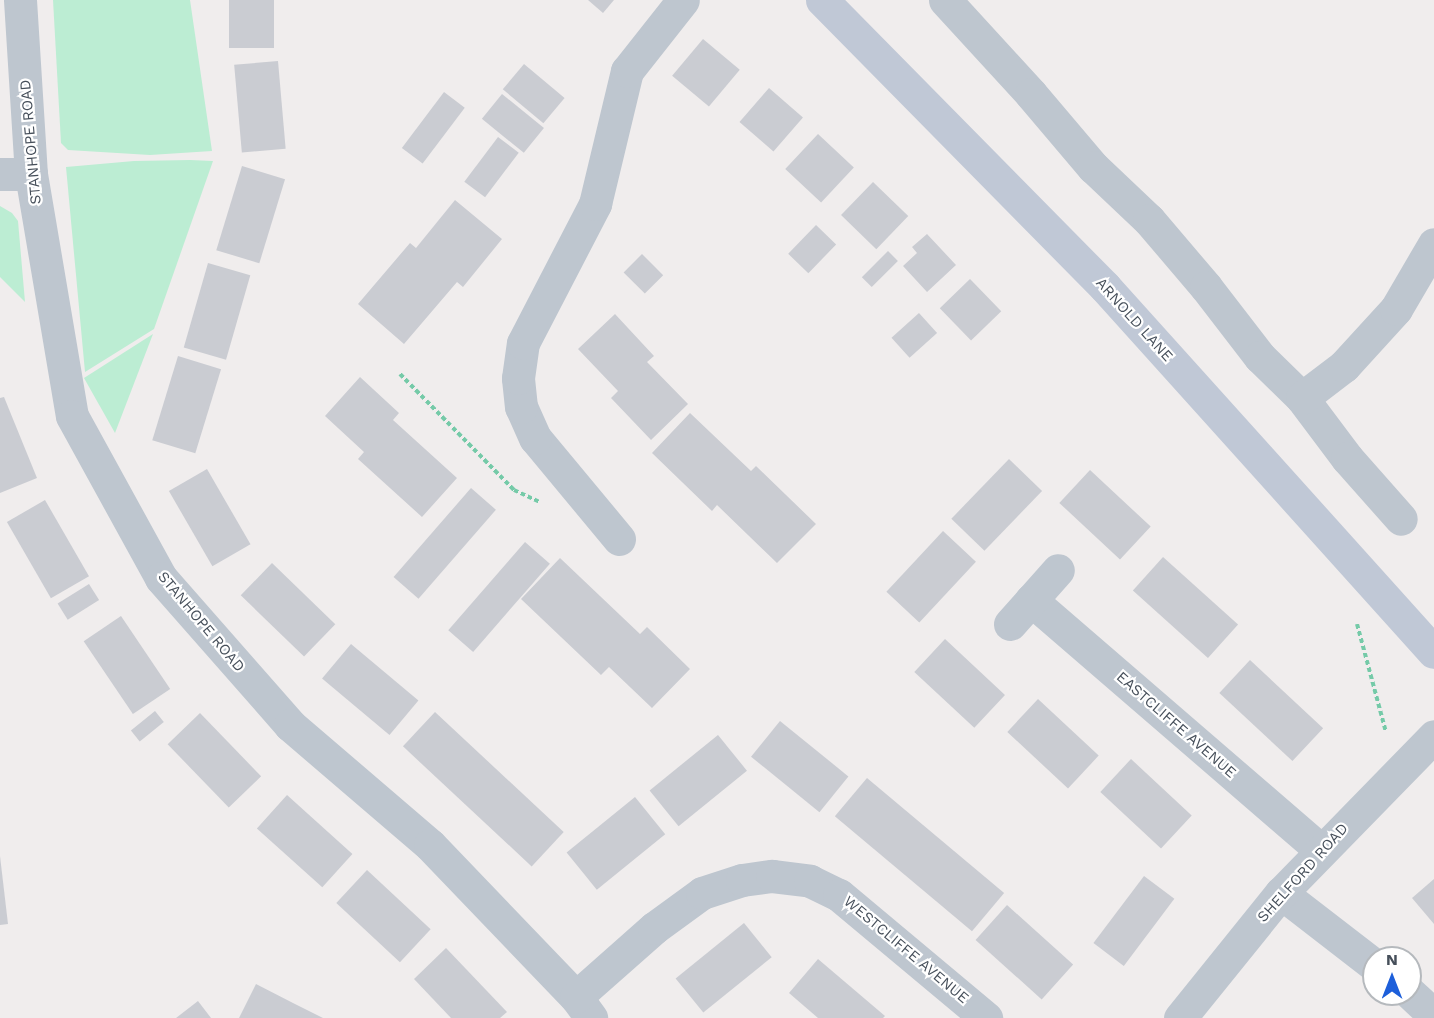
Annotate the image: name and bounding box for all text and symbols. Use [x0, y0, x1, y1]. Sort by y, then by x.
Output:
street label: STANHOPE ROAD [17, 79, 45, 205]
street label: ARNOLD LANE [1092, 274, 1176, 366]
street label: STANHOPE ROAD [154, 568, 248, 676]
street label: EASTCLIFFE AVENUE [1112, 668, 1240, 782]
street label: SHELFORD ROAD [1254, 820, 1352, 926]
street label: WESTCLIFFE AVENUE [840, 892, 972, 1008]
north arrow [1362, 946, 1422, 1006]
text: N [1386, 950, 1398, 969]

